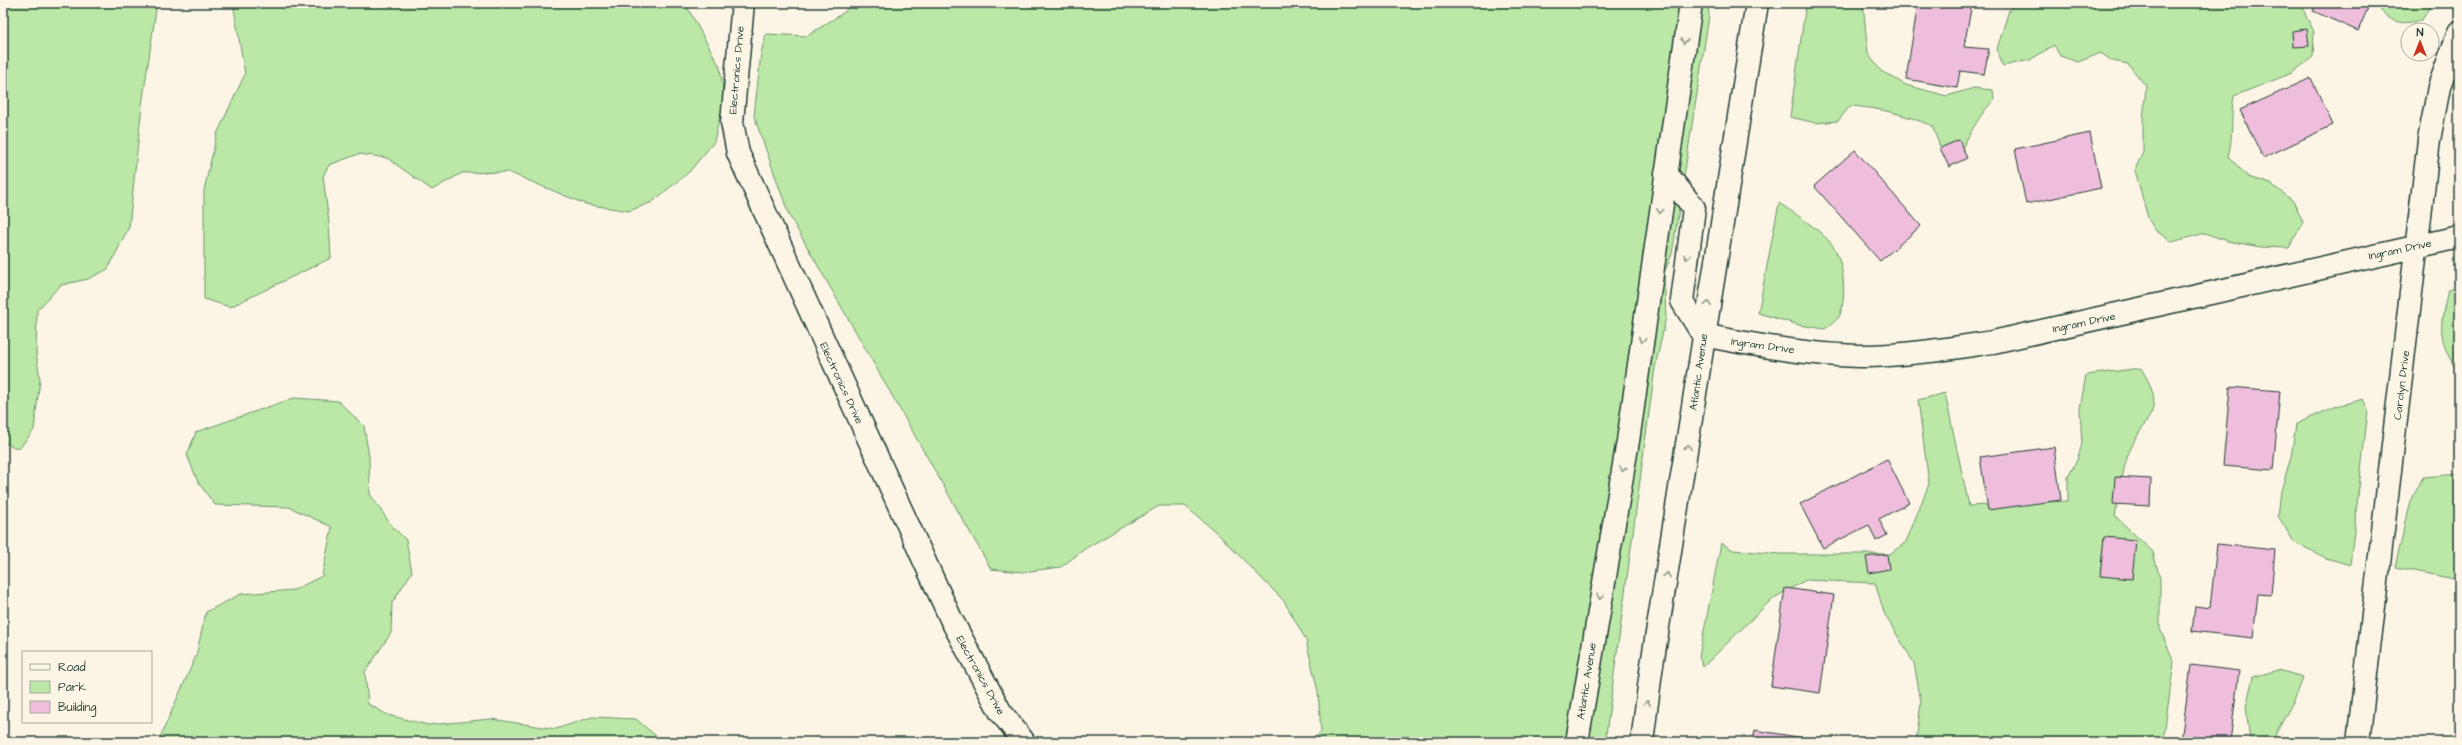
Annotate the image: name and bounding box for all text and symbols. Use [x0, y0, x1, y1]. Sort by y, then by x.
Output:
north arrow [2400, 22, 2440, 62]
street label: Electronics Drive [725, 25, 748, 115]
text: N [2417, 25, 2424, 40]
one-way arrow [1680, 38, 1689, 45]
one-way arrow [1656, 208, 1665, 214]
street label: Ingram Drive [2367, 235, 2433, 264]
one-way arrow [1683, 254, 1692, 260]
one-way arrow [1703, 301, 1712, 307]
street label: Ingram Drive [2051, 308, 2117, 337]
street label: Atlantic Avenue [1686, 333, 1711, 412]
street label: Ingram Drive [1730, 334, 1796, 358]
one-way arrow [1638, 337, 1647, 343]
street label: Electronics Drive [816, 340, 867, 426]
street label: Carolyn Drive [2390, 349, 2414, 421]
one-way arrow [1683, 443, 1692, 450]
one-way arrow [1619, 466, 1627, 472]
one-way arrow [1662, 572, 1671, 578]
one-way arrow [1596, 594, 1605, 600]
street label: Electronics Drive [953, 633, 1009, 718]
street label: Atlantic Avenue [1573, 642, 1600, 721]
legend [22, 651, 152, 723]
text: Road [58, 659, 86, 676]
text: Park [58, 679, 86, 696]
text: Building [58, 699, 96, 717]
one-way arrow [1642, 700, 1651, 706]

